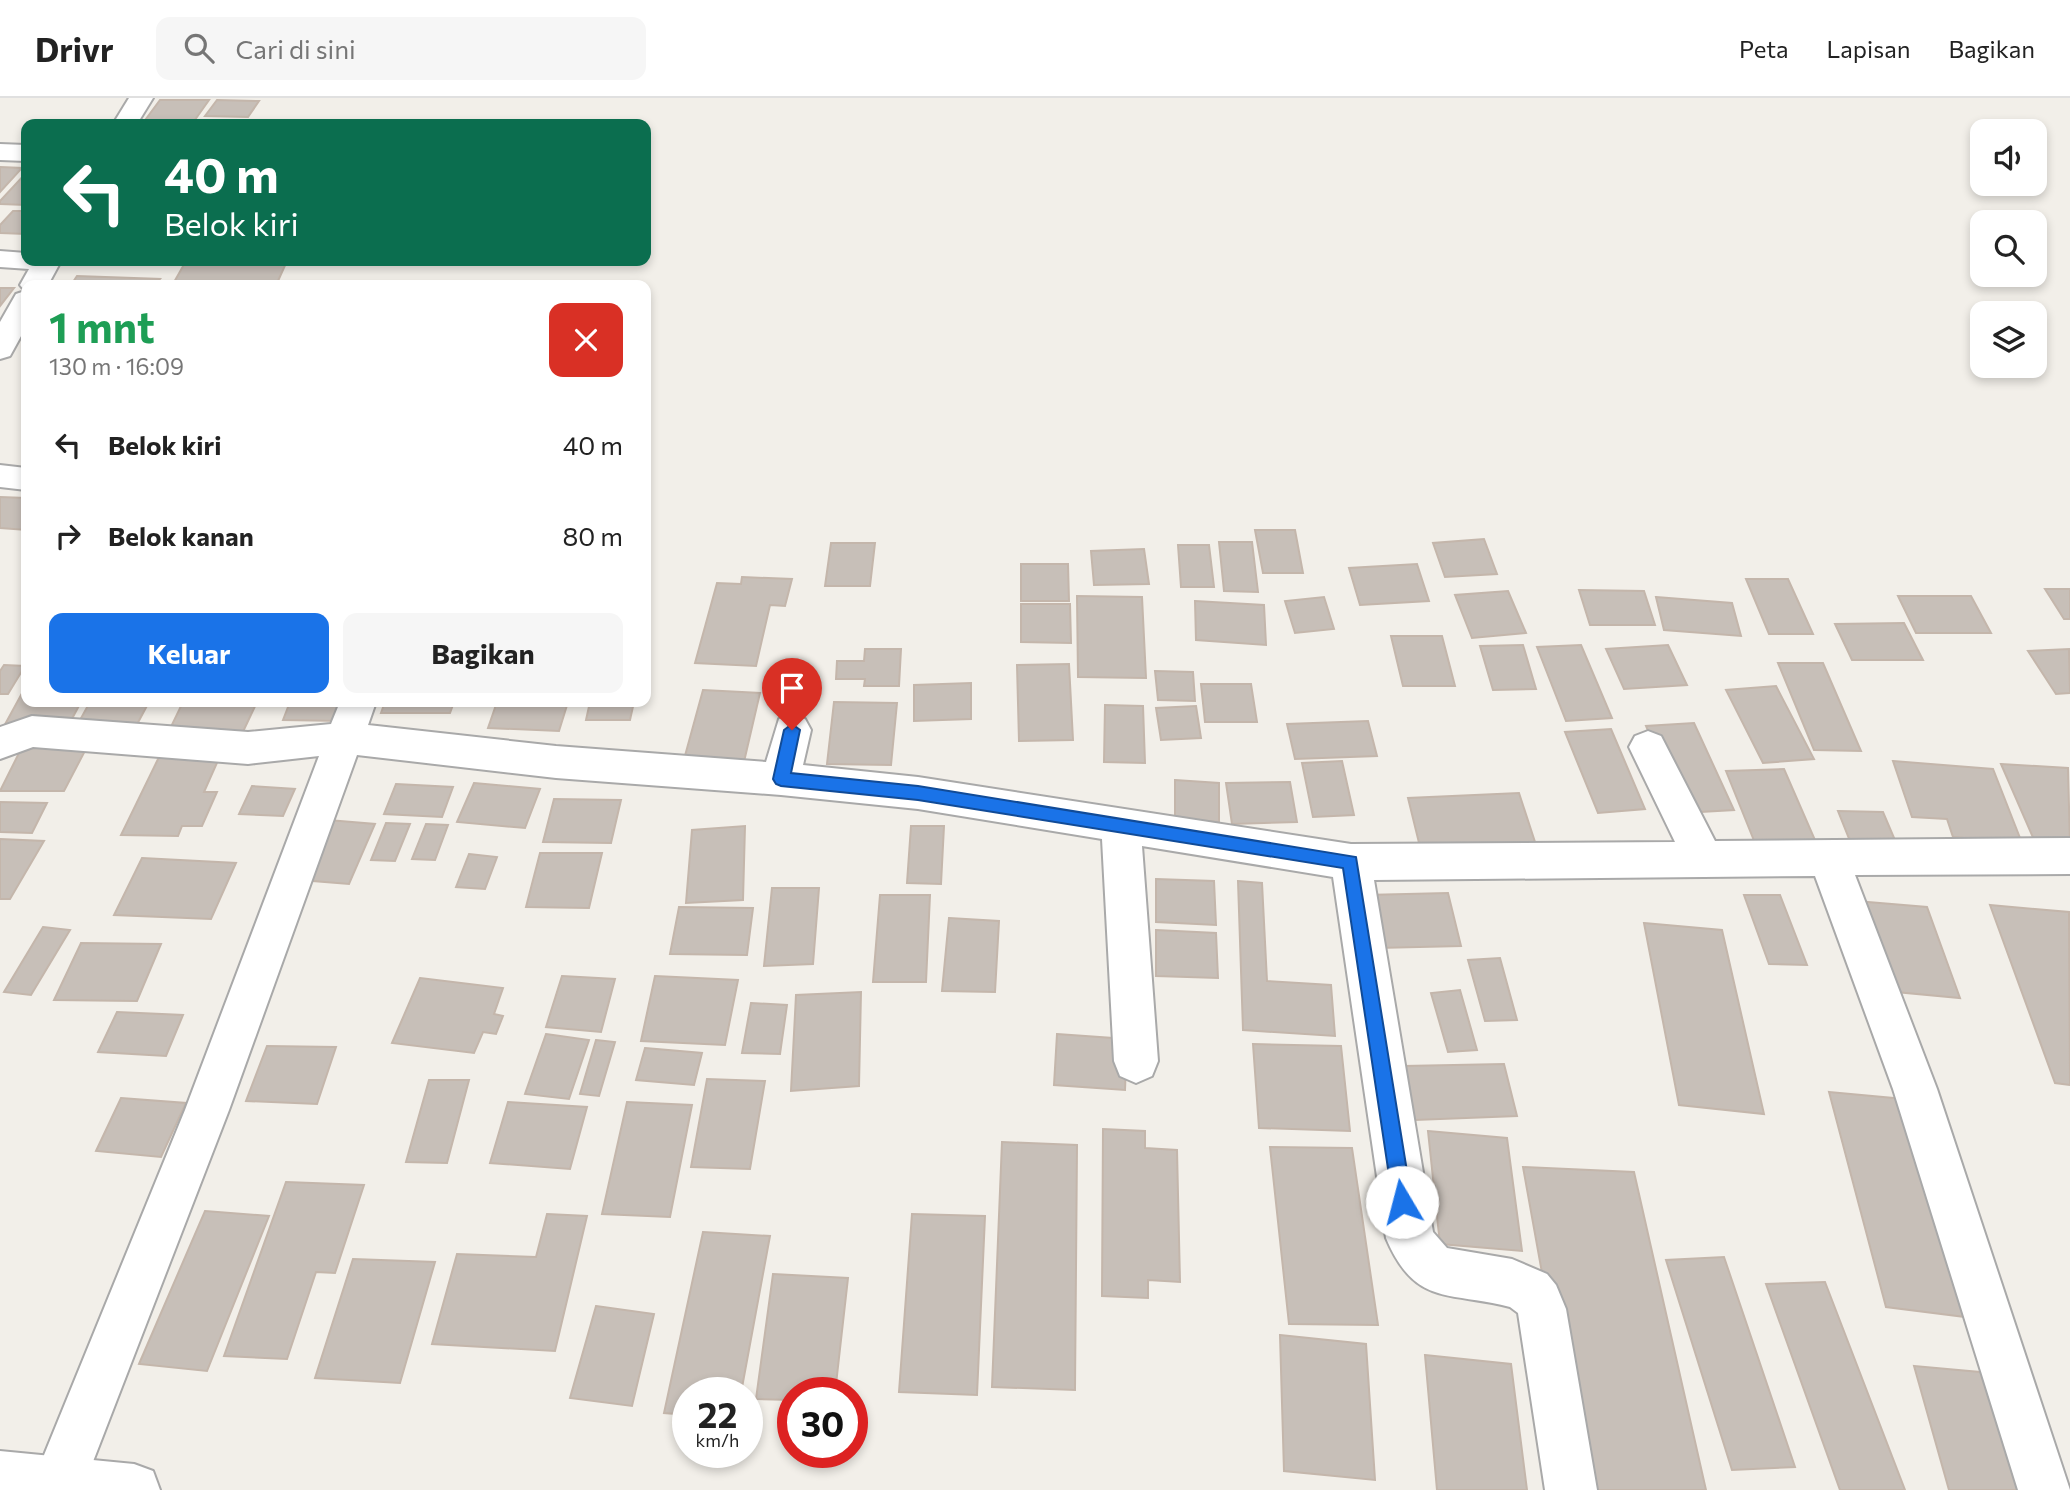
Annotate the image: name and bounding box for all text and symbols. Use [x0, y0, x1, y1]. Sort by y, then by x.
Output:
search box [156, 17, 646, 80]
text: Drivr [35, 28, 114, 69]
icon: search [180, 29, 218, 67]
text: Cari di sini [236, 33, 356, 64]
text: Peta [1739, 34, 1789, 63]
text: Lapisan [1827, 34, 1910, 63]
text: Bagikan [1948, 34, 2035, 63]
map controls [1970, 119, 2047, 378]
button: sound [1970, 119, 2047, 196]
text: 40 m [164, 143, 279, 203]
icon: left [49, 147, 140, 238]
text: Belok kiri [164, 203, 299, 243]
button: search [1970, 210, 2047, 287]
text: 1 mnt [49, 300, 155, 352]
button: layers [1970, 301, 2047, 378]
button: close [549, 303, 623, 377]
text: 130 m · 16:09 [49, 352, 184, 380]
icon: left [49, 426, 87, 464]
text: Belok kiri [108, 429, 222, 460]
text: 40 m [563, 429, 623, 460]
icon: right [49, 517, 87, 555]
text: Belok kanan [108, 520, 254, 551]
text: 80 m [563, 520, 623, 551]
button: Keluar [49, 613, 329, 693]
button: Bagikan [343, 613, 623, 693]
pin [762, 658, 822, 730]
icon: arrive [773, 669, 811, 707]
position arrow [1365, 1165, 1439, 1239]
speed limit sign: 30 [777, 1377, 868, 1468]
text: 22 [698, 1392, 737, 1435]
text: km/h [696, 1429, 739, 1451]

